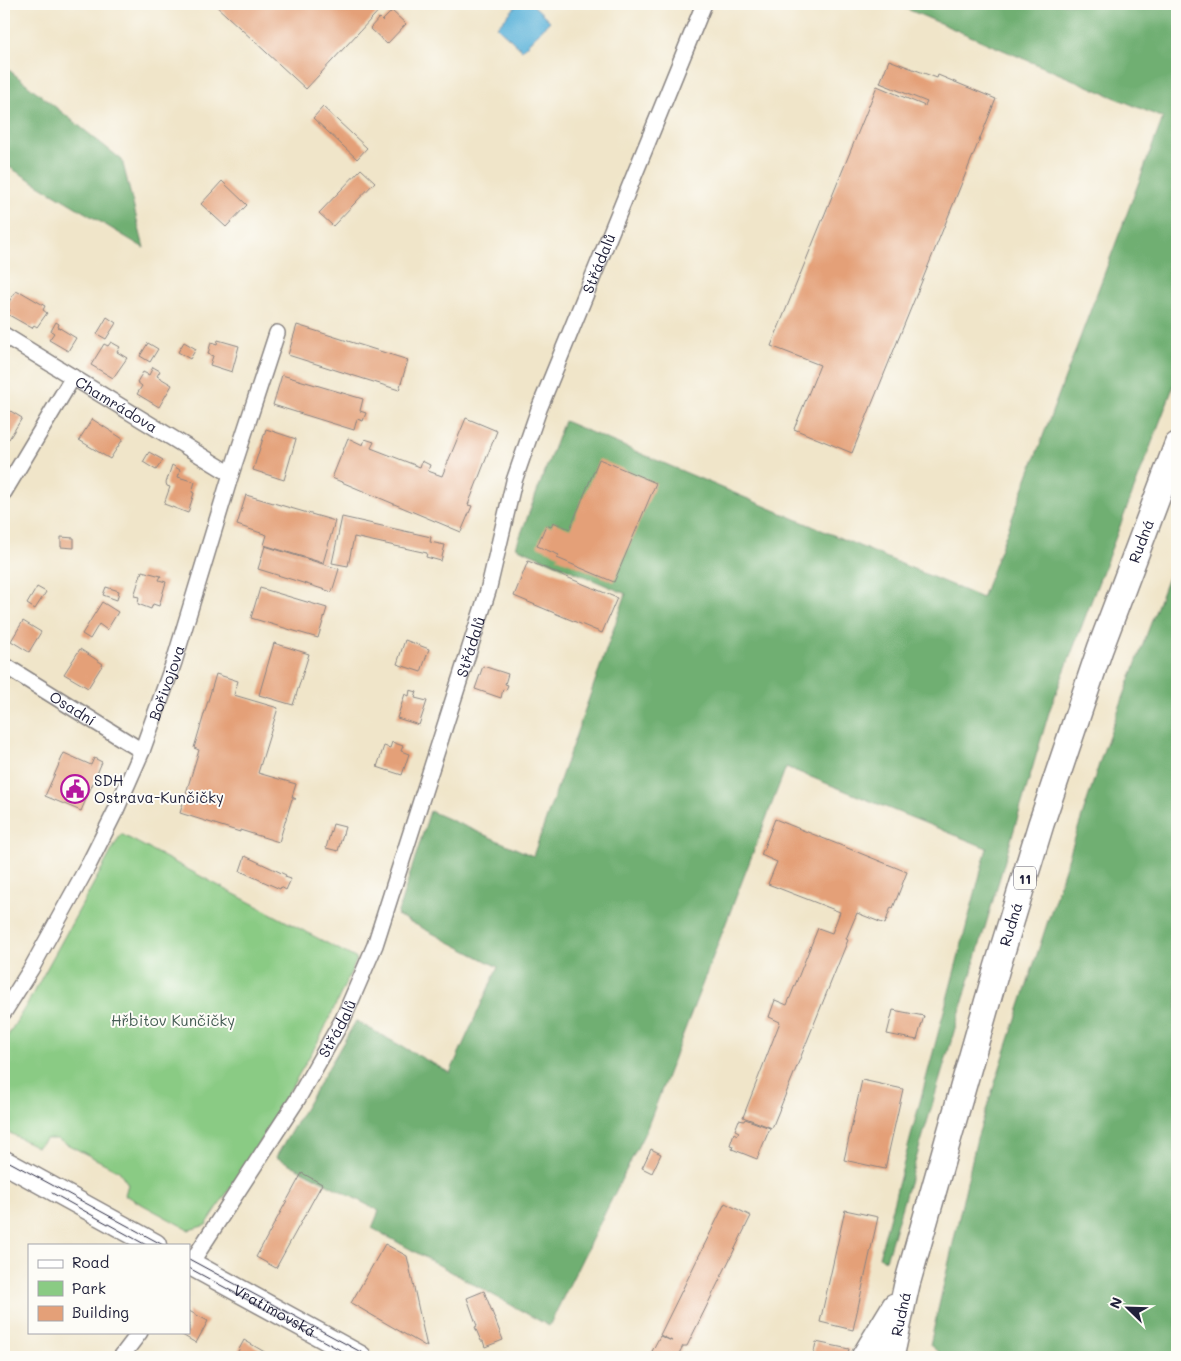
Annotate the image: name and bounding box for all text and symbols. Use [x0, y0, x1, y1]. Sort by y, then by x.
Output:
street label: Střádalů [577, 230, 619, 296]
street label: Chamrádova [72, 371, 162, 437]
street label: Rudná [1123, 516, 1158, 566]
street label: Střádalů [451, 614, 489, 680]
street label: Bořivojova [144, 643, 189, 723]
street label: Osadní [46, 686, 100, 730]
place label: SDH Ostrava-Kunčičky [94, 770, 224, 807]
public building icon: SDH Ostrava-Kunčičky [60, 774, 90, 804]
road number: 11 [1014, 866, 1036, 890]
street label: Rudná [994, 900, 1026, 949]
street label: Střádalů [313, 996, 360, 1061]
park label: Hřbitov Kunčičky [111, 1010, 235, 1030]
legend [28, 1244, 190, 1334]
text: Road [72, 1252, 109, 1272]
text: Park [72, 1278, 106, 1298]
street label: Vratimovská [230, 1279, 320, 1341]
north arrow [1104, 1284, 1154, 1334]
street label: Rudná [886, 1290, 915, 1338]
text: N [1105, 1294, 1126, 1311]
text: Building [72, 1302, 129, 1322]

